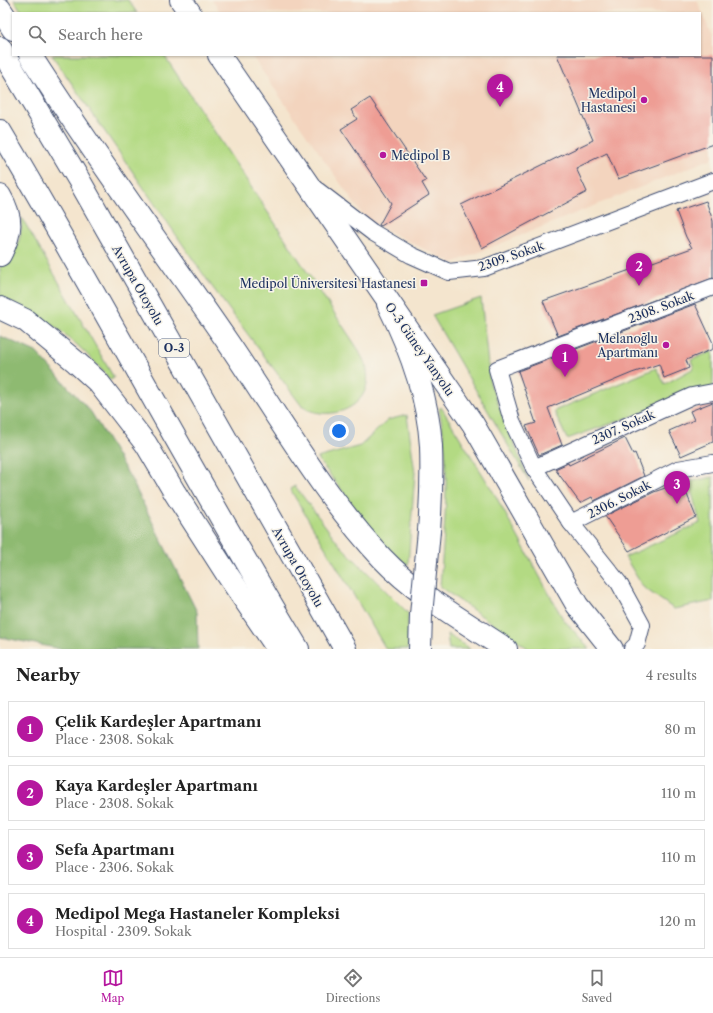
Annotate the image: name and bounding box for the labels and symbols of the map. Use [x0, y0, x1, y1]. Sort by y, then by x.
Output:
pin: 4 [487, 74, 513, 107]
place label: Medipol Hastanesi [581, 86, 636, 115]
marker: Medipol Hastanesi [639, 95, 649, 105]
place label: Medipol B [391, 148, 450, 163]
marker: Medipol B [378, 150, 388, 160]
street label: 2309. Sokak [476, 237, 547, 274]
street label: Avrupa Otoyolu [109, 242, 167, 328]
pin: 2 [626, 253, 652, 286]
place label: Medipol Üniversitesi Hastanesi [240, 275, 416, 291]
marker: Medipol Üniversitesi Hastanesi [419, 278, 429, 288]
street label: 2308. Sokak [626, 287, 697, 326]
street label: O-3 Güney Yanyolu [382, 299, 458, 399]
place label: Melanoğlu Apartmanı [596, 331, 659, 360]
road number: O-3 [159, 339, 189, 357]
marker: Melanoğlu Apartmanı [661, 340, 671, 350]
pin: 1 [552, 344, 578, 377]
street label: 2307. Sokak [589, 406, 658, 448]
your location [329, 421, 349, 441]
pin: 3 [664, 471, 690, 504]
street label: 2306. Sokak [585, 476, 654, 521]
street label: Avrupa Otoyolu [269, 524, 327, 610]

